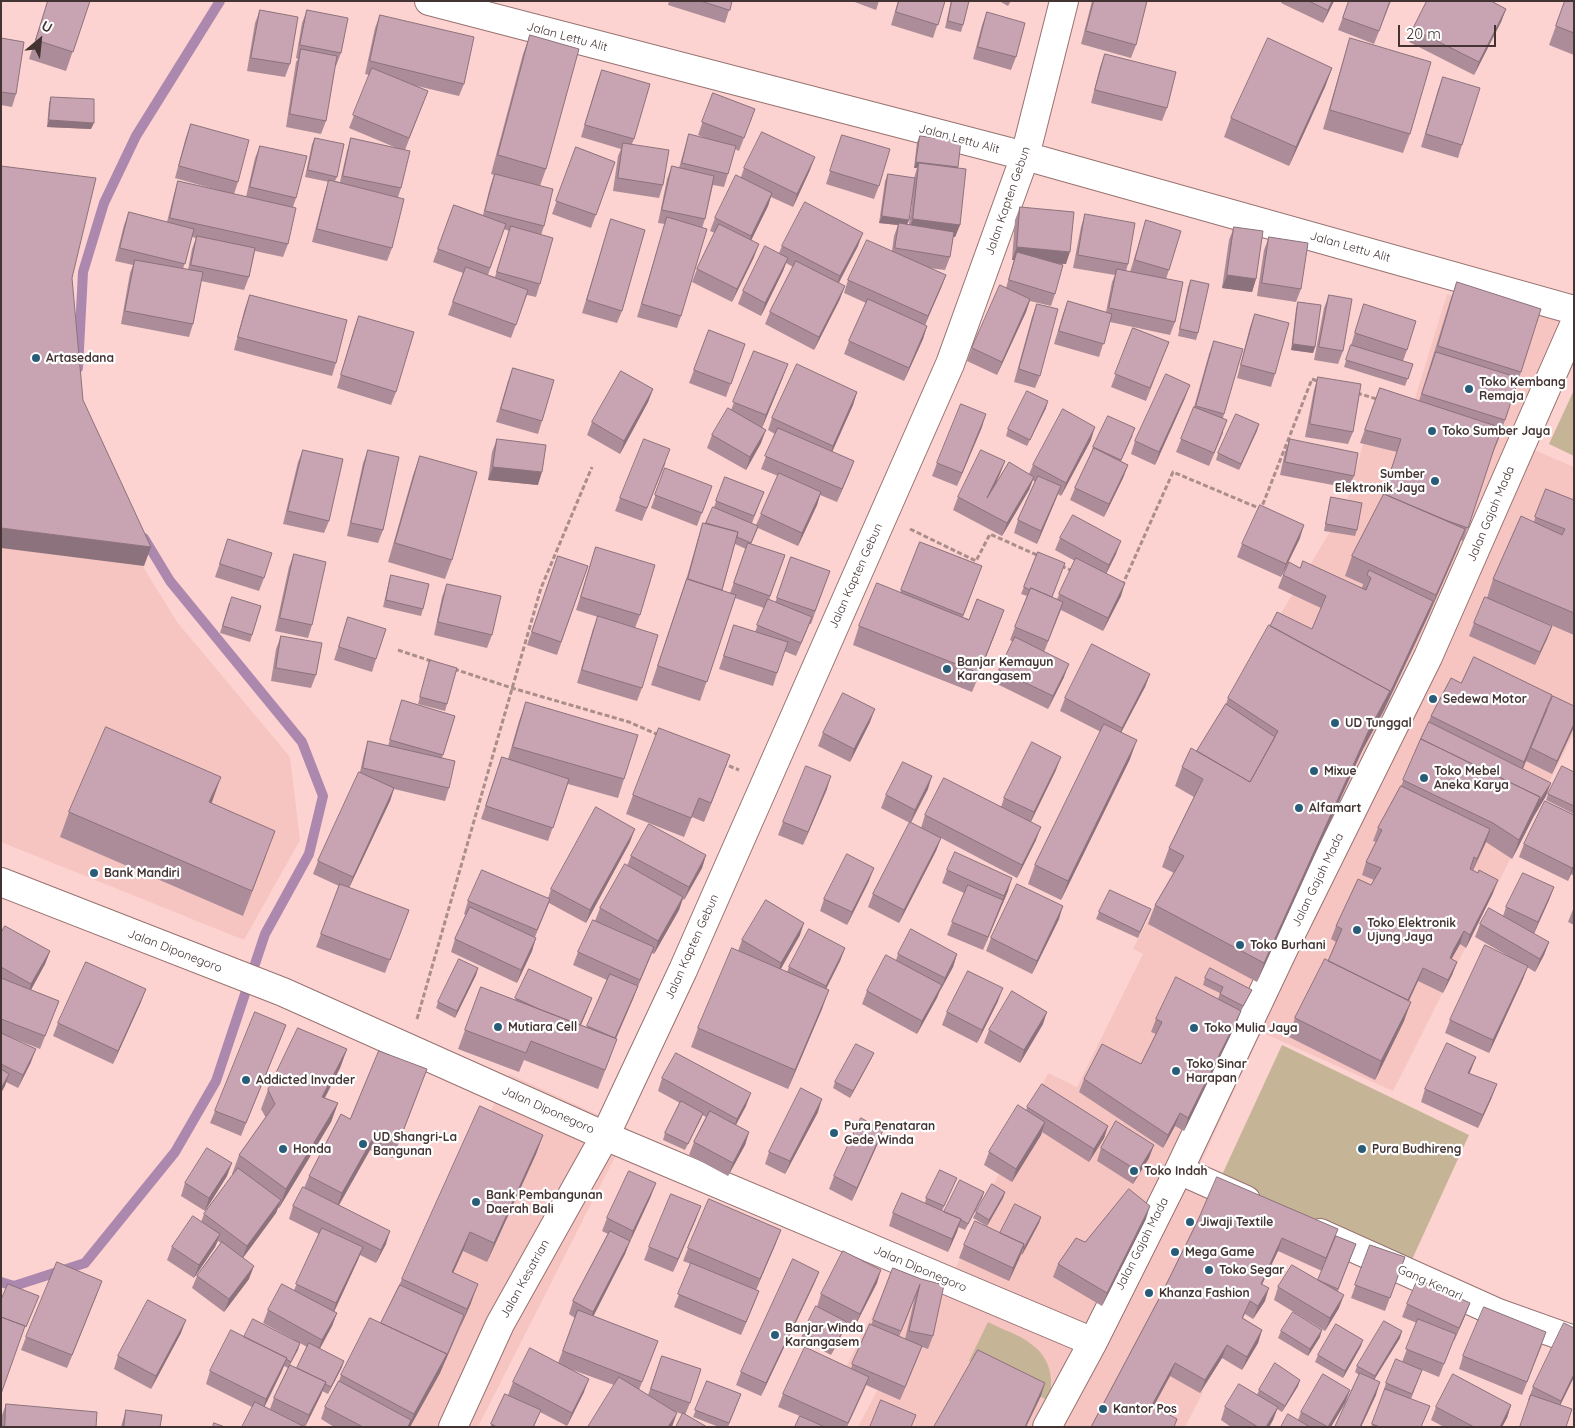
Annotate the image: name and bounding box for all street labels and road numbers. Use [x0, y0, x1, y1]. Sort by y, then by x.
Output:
street label: Jalan Lettu Alit [525, 19, 609, 55]
street label: Jalan Lettu Alit [917, 121, 1001, 157]
street label: Jalan Kapten Gebun [983, 145, 1033, 257]
street label: Jalan Lettu Alit [1308, 229, 1392, 265]
street label: Jalan Gajah Mada [1464, 464, 1518, 564]
street label: Jalan Kapten Gebun [826, 521, 886, 631]
street label: Jalan Gajah Mada [1289, 831, 1347, 929]
street label: Jalan Kapten Gebun [662, 892, 722, 1002]
street label: Jalan Diponegoro [126, 926, 224, 976]
street label: Jalan Diponegoro [499, 1083, 597, 1137]
street label: Jalan Gajah Mada [1112, 1195, 1172, 1293]
street label: Jalan Kesatrian [498, 1237, 552, 1321]
street label: Jalan Diponegoro [871, 1243, 969, 1295]
street label: Gang Kenari [1395, 1262, 1465, 1304]

